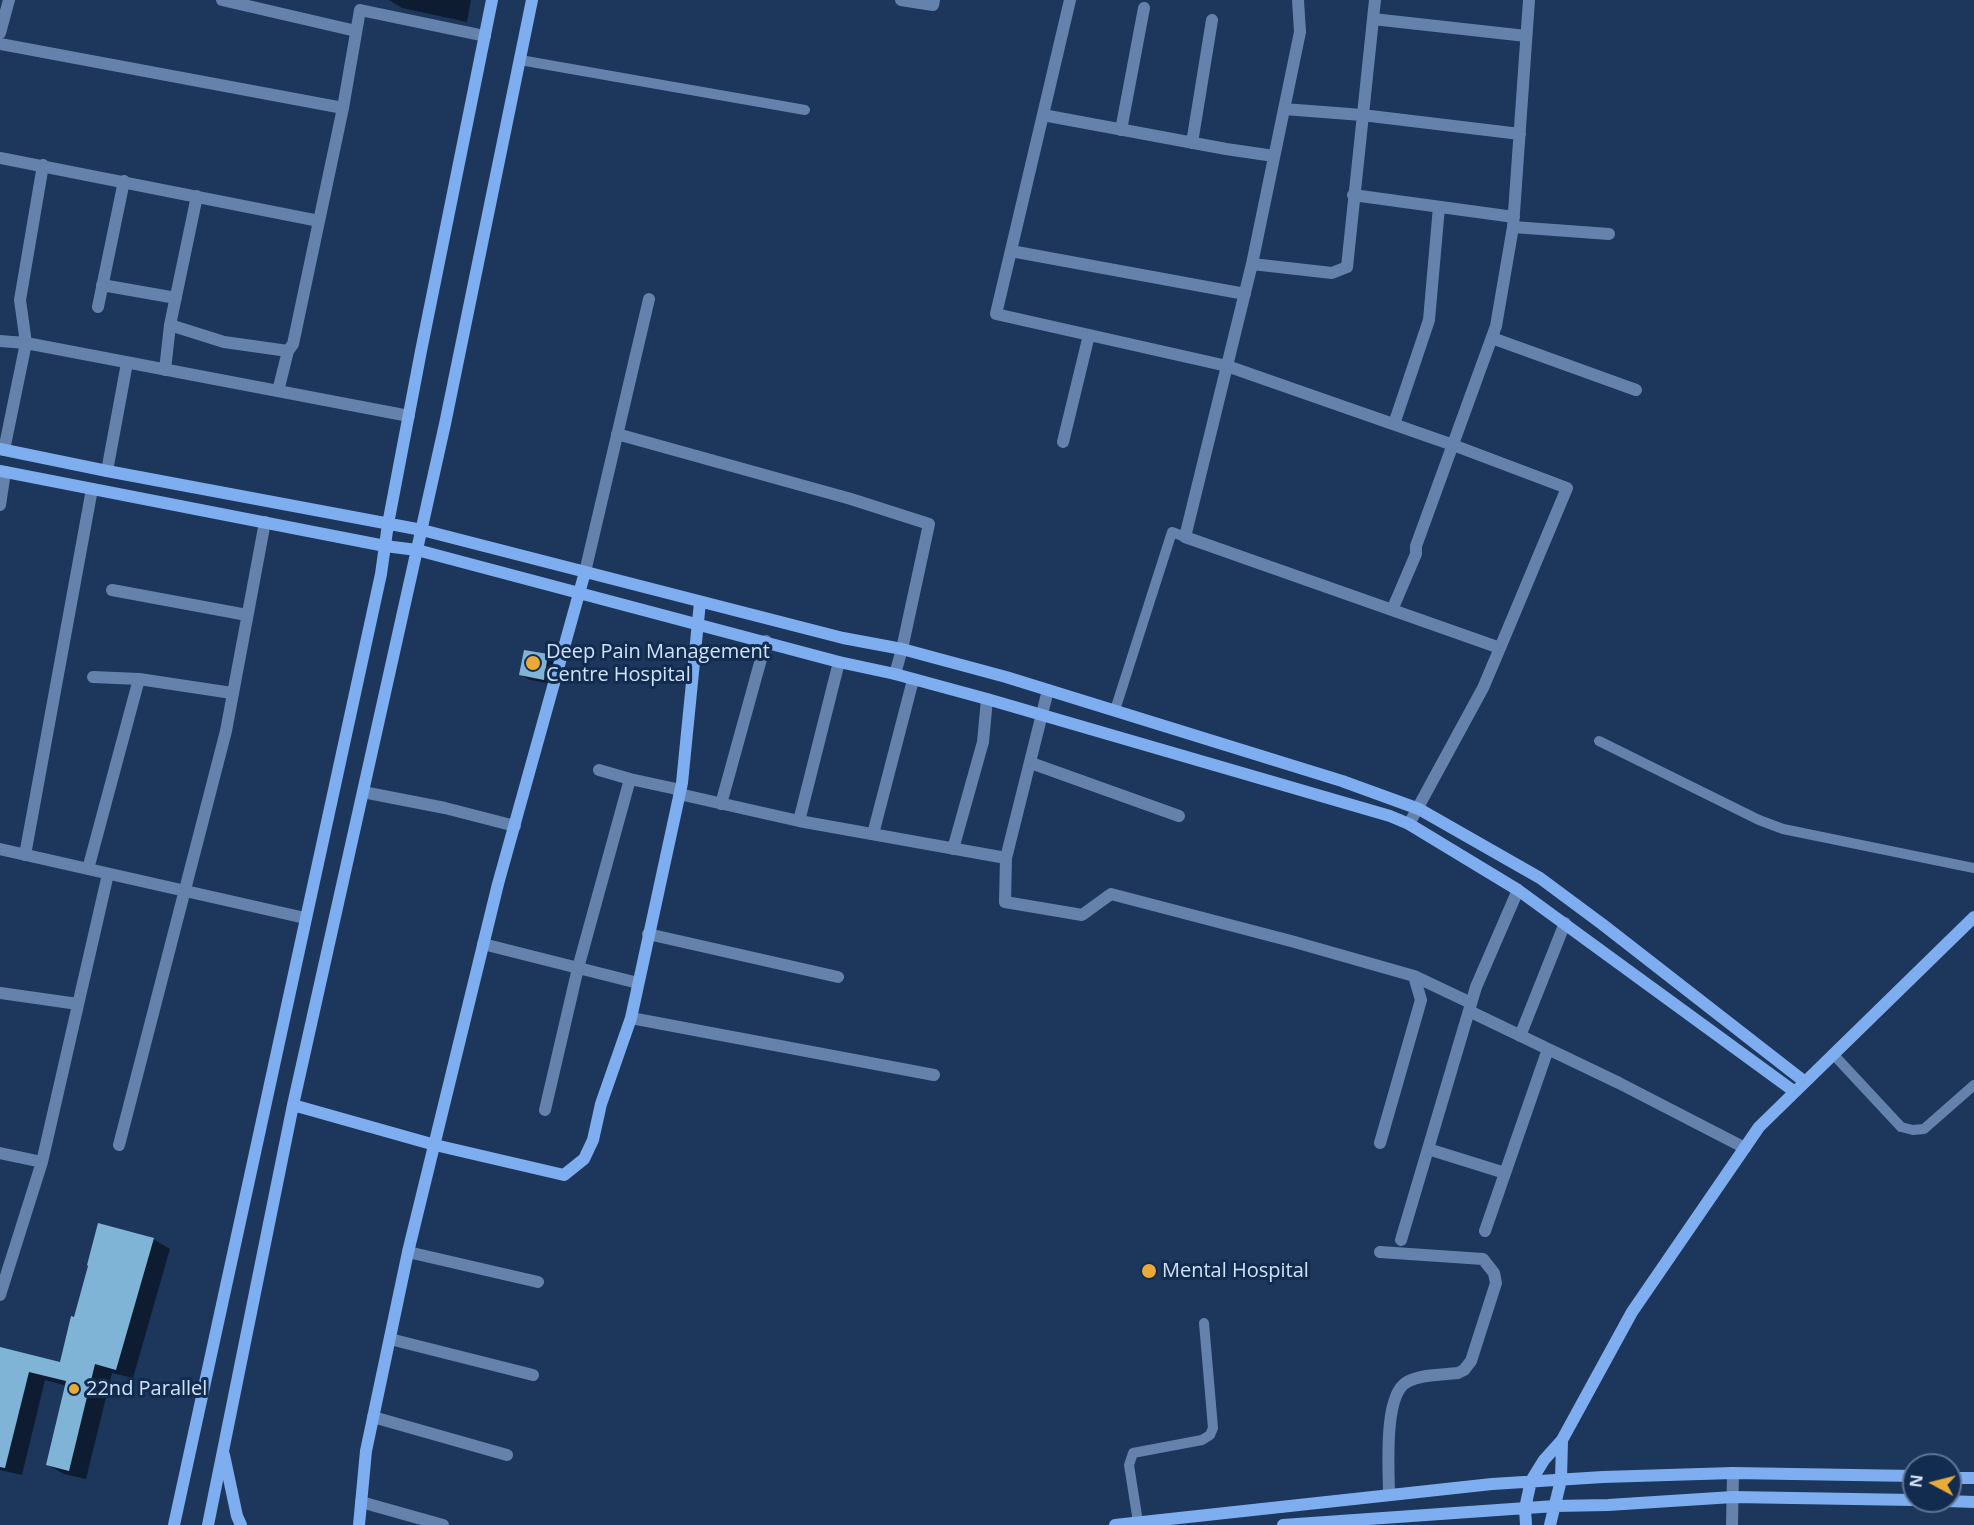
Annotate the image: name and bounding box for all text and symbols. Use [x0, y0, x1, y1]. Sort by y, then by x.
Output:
place label: Deep Pain Management Centre Hospital [546, 640, 770, 687]
marker: Deep Pain Management Centre Hospital [524, 654, 542, 672]
place label: Mental Hospital [1162, 1259, 1309, 1283]
marker: Mental Hospital [1140, 1262, 1158, 1280]
place label: 22nd Parallel [86, 1377, 207, 1401]
marker: 22nd Parallel [67, 1382, 81, 1396]
north arrow [1902, 1453, 1962, 1513]
text: N [1904, 1473, 1928, 1489]

